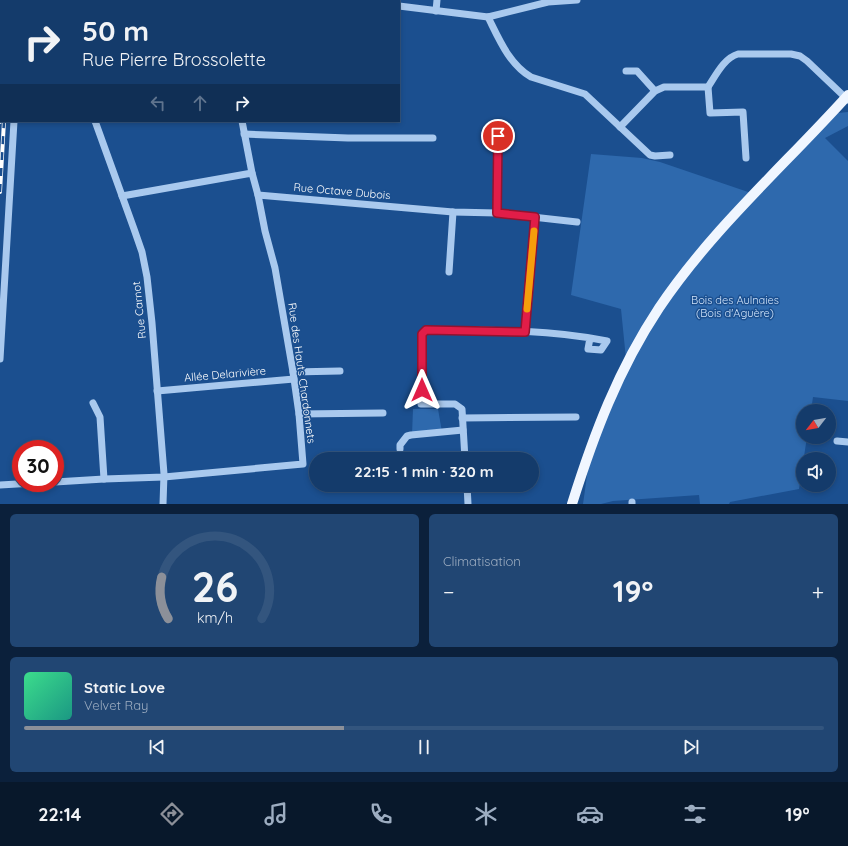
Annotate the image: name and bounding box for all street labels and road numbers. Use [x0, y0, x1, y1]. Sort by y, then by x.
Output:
street label: Rue Octave Dubois [293, 180, 391, 202]
street label: Rue Carnot [129, 280, 149, 339]
street label: Rue des Hauts Chardonnets [285, 302, 319, 444]
street label: Allée Delarivière [183, 363, 267, 385]

